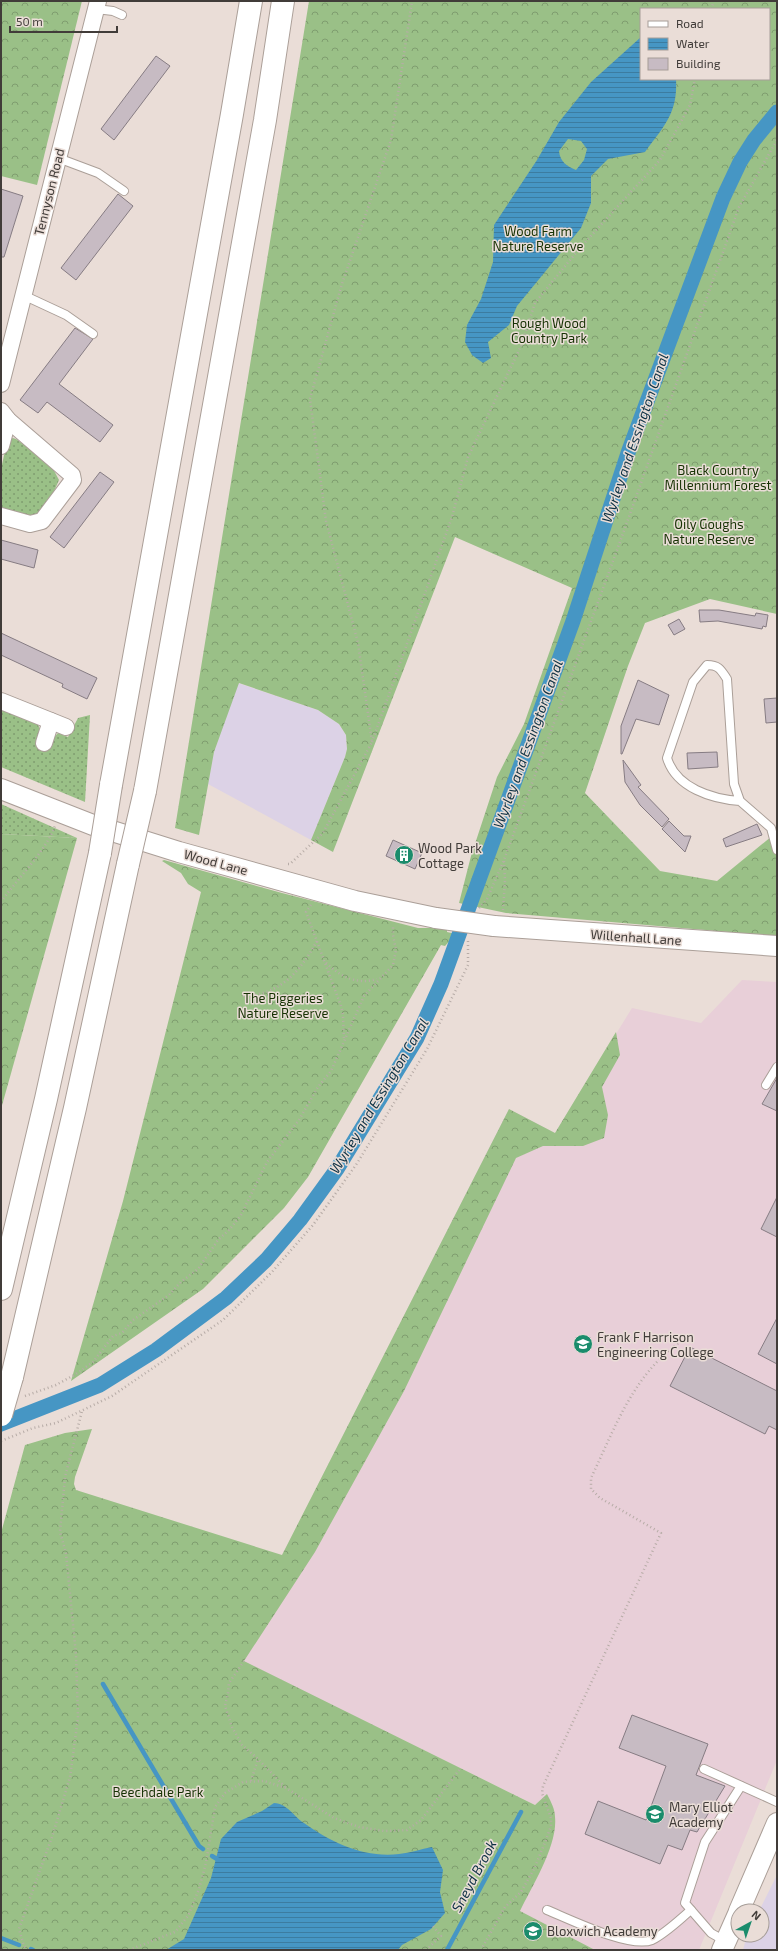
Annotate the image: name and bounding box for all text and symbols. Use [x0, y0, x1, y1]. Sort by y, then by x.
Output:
scale bar [10, 8, 117, 34]
legend [640, 8, 770, 80]
text: 50 m [16, 14, 43, 28]
text: Road [676, 16, 704, 30]
text: Water [676, 36, 710, 50]
text: Building [676, 56, 721, 70]
street label: Tennyson Road [30, 147, 68, 237]
park label: Wood Farm Nature Reserve [492, 223, 584, 254]
park label: Rough Wood Country Park [511, 315, 587, 346]
water label: Wyrley and Essington Canal [598, 351, 672, 525]
park label: Black Country Millennium Forest [664, 462, 772, 493]
park label: Oily Goughs Nature Reserve [663, 516, 755, 547]
water label: Wyrley and Essington Canal [489, 657, 566, 830]
place label: Wood Park Cottage [418, 840, 482, 871]
building icon: Wood Park Cottage [393, 844, 415, 866]
street label: Wood Lane [182, 846, 250, 878]
street label: Willenhall Lane [590, 926, 682, 948]
park label: The Piggeries Nature Reserve [237, 990, 329, 1021]
water label: Wyrley and Essington Canal [325, 1015, 432, 1176]
place label: Frank F Harrison Engineering College [597, 1329, 714, 1360]
school or university icon: Frank F Harrison Engineering College [572, 1333, 594, 1355]
park label: Beechdale Park [113, 1784, 204, 1800]
place label: Mary Elliot Academy [669, 1799, 733, 1830]
school or university icon: Mary Elliot Academy [644, 1803, 666, 1825]
water label: Sneyd Brook [447, 1837, 500, 1915]
north arrow [730, 1903, 770, 1943]
text: N [750, 1907, 764, 1923]
school or university icon: Bloxwich Academy [522, 1920, 544, 1942]
place label: Bloxwich Academy [547, 1923, 658, 1939]

